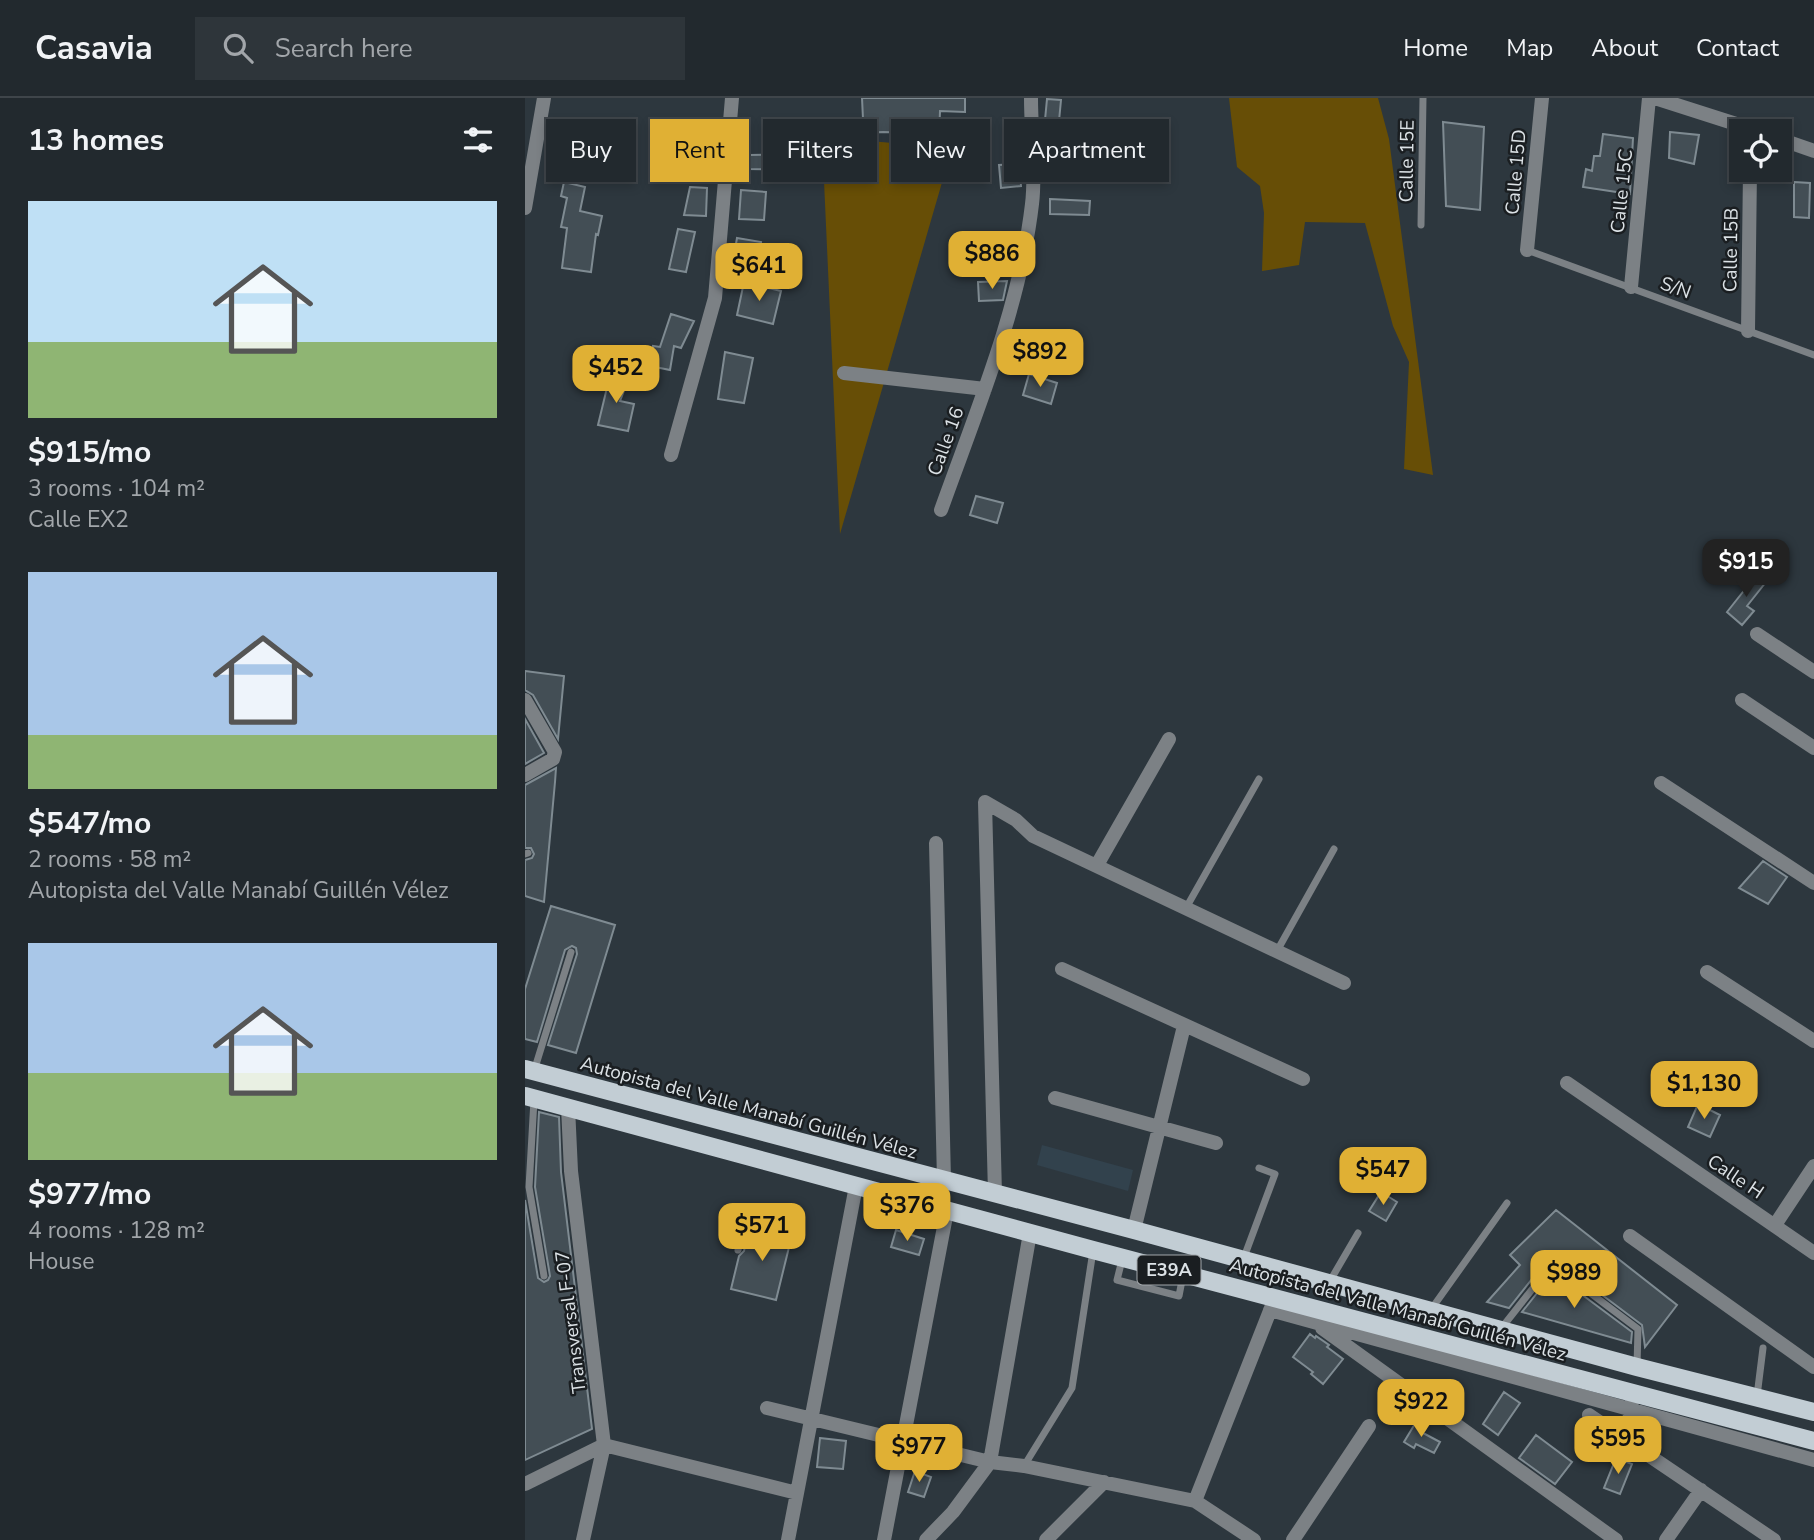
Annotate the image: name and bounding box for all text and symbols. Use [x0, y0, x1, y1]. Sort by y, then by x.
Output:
search box [195, 17, 685, 80]
text: Casavia [35, 26, 153, 71]
icon: search [219, 29, 257, 67]
text: Search here [275, 31, 413, 66]
text: Home [1403, 32, 1468, 64]
text: Map [1506, 32, 1553, 64]
text: About [1591, 32, 1658, 64]
text: Contact [1696, 32, 1779, 64]
chip: Buy [546, 119, 636, 182]
chip: Rent [650, 119, 749, 182]
chip: Filters [763, 119, 877, 182]
chip: New [891, 119, 990, 182]
chip: Apartment [1004, 119, 1169, 182]
map controls [1729, 119, 1792, 182]
button: locate [1729, 119, 1792, 182]
text: 13 homes [28, 120, 164, 161]
street label: Calle 15E [1393, 120, 1421, 203]
icon: filters [459, 121, 497, 159]
street label: Calle 15D [1499, 128, 1533, 216]
street label: Calle 15C [1605, 148, 1639, 234]
street label: Calle 15B [1717, 208, 1745, 292]
pin: $886 [951, 232, 1033, 291]
text: $886 [964, 238, 1020, 269]
pin: $641 [718, 244, 800, 303]
icon: home [200, 246, 326, 372]
text: $641 [731, 250, 787, 281]
street label: S/N [1657, 270, 1695, 305]
pin: $892 [999, 330, 1081, 389]
text: $892 [1012, 336, 1068, 367]
pin: $452 [575, 345, 657, 405]
text: $452 [588, 352, 644, 383]
street label: Calle 16 [921, 403, 970, 479]
text: $915/mo [28, 432, 151, 473]
text: 3 rooms · 104 m² [28, 473, 205, 504]
text: Calle EX2 [28, 504, 129, 535]
pin: $915 [1705, 540, 1787, 599]
text: $915 [1718, 546, 1774, 577]
icon: home [200, 617, 326, 743]
text: $547/mo [28, 803, 151, 844]
text: 2 rooms · 58 m² [28, 844, 191, 875]
text: Autopista del Valle Manabí Guillén Vélez [28, 875, 449, 906]
icon: home [200, 988, 326, 1114]
street label: Autopista del Valle Manabí Guillén Vélez [578, 1050, 920, 1166]
pin: $1,130 [1647, 1062, 1761, 1121]
text: $1,130 [1667, 1068, 1741, 1099]
pin: $547 [1342, 1148, 1424, 1207]
street label: Calle H [1702, 1148, 1769, 1205]
text: $547 [1355, 1154, 1411, 1185]
text: $977/mo [28, 1174, 151, 1215]
pin: $376 [866, 1184, 948, 1243]
text: $376 [879, 1190, 935, 1221]
pin: $571 [721, 1204, 803, 1263]
text: $571 [734, 1210, 790, 1241]
text: 4 rooms · 128 m² [28, 1215, 205, 1246]
text: House [28, 1246, 95, 1277]
street label: Transversal F-07 [549, 1249, 593, 1395]
pin: $989 [1533, 1250, 1615, 1310]
street label: Autopista del Valle Manabí Guillén Vélez [1227, 1252, 1569, 1368]
road number: E39A [1137, 1255, 1201, 1284]
text: $989 [1546, 1257, 1602, 1288]
pin: $922 [1380, 1380, 1462, 1439]
text: $922 [1393, 1386, 1449, 1417]
pin: $595 [1577, 1416, 1659, 1476]
text: $595 [1590, 1423, 1646, 1454]
pin: $977 [878, 1424, 960, 1484]
text: $977 [891, 1431, 947, 1462]

